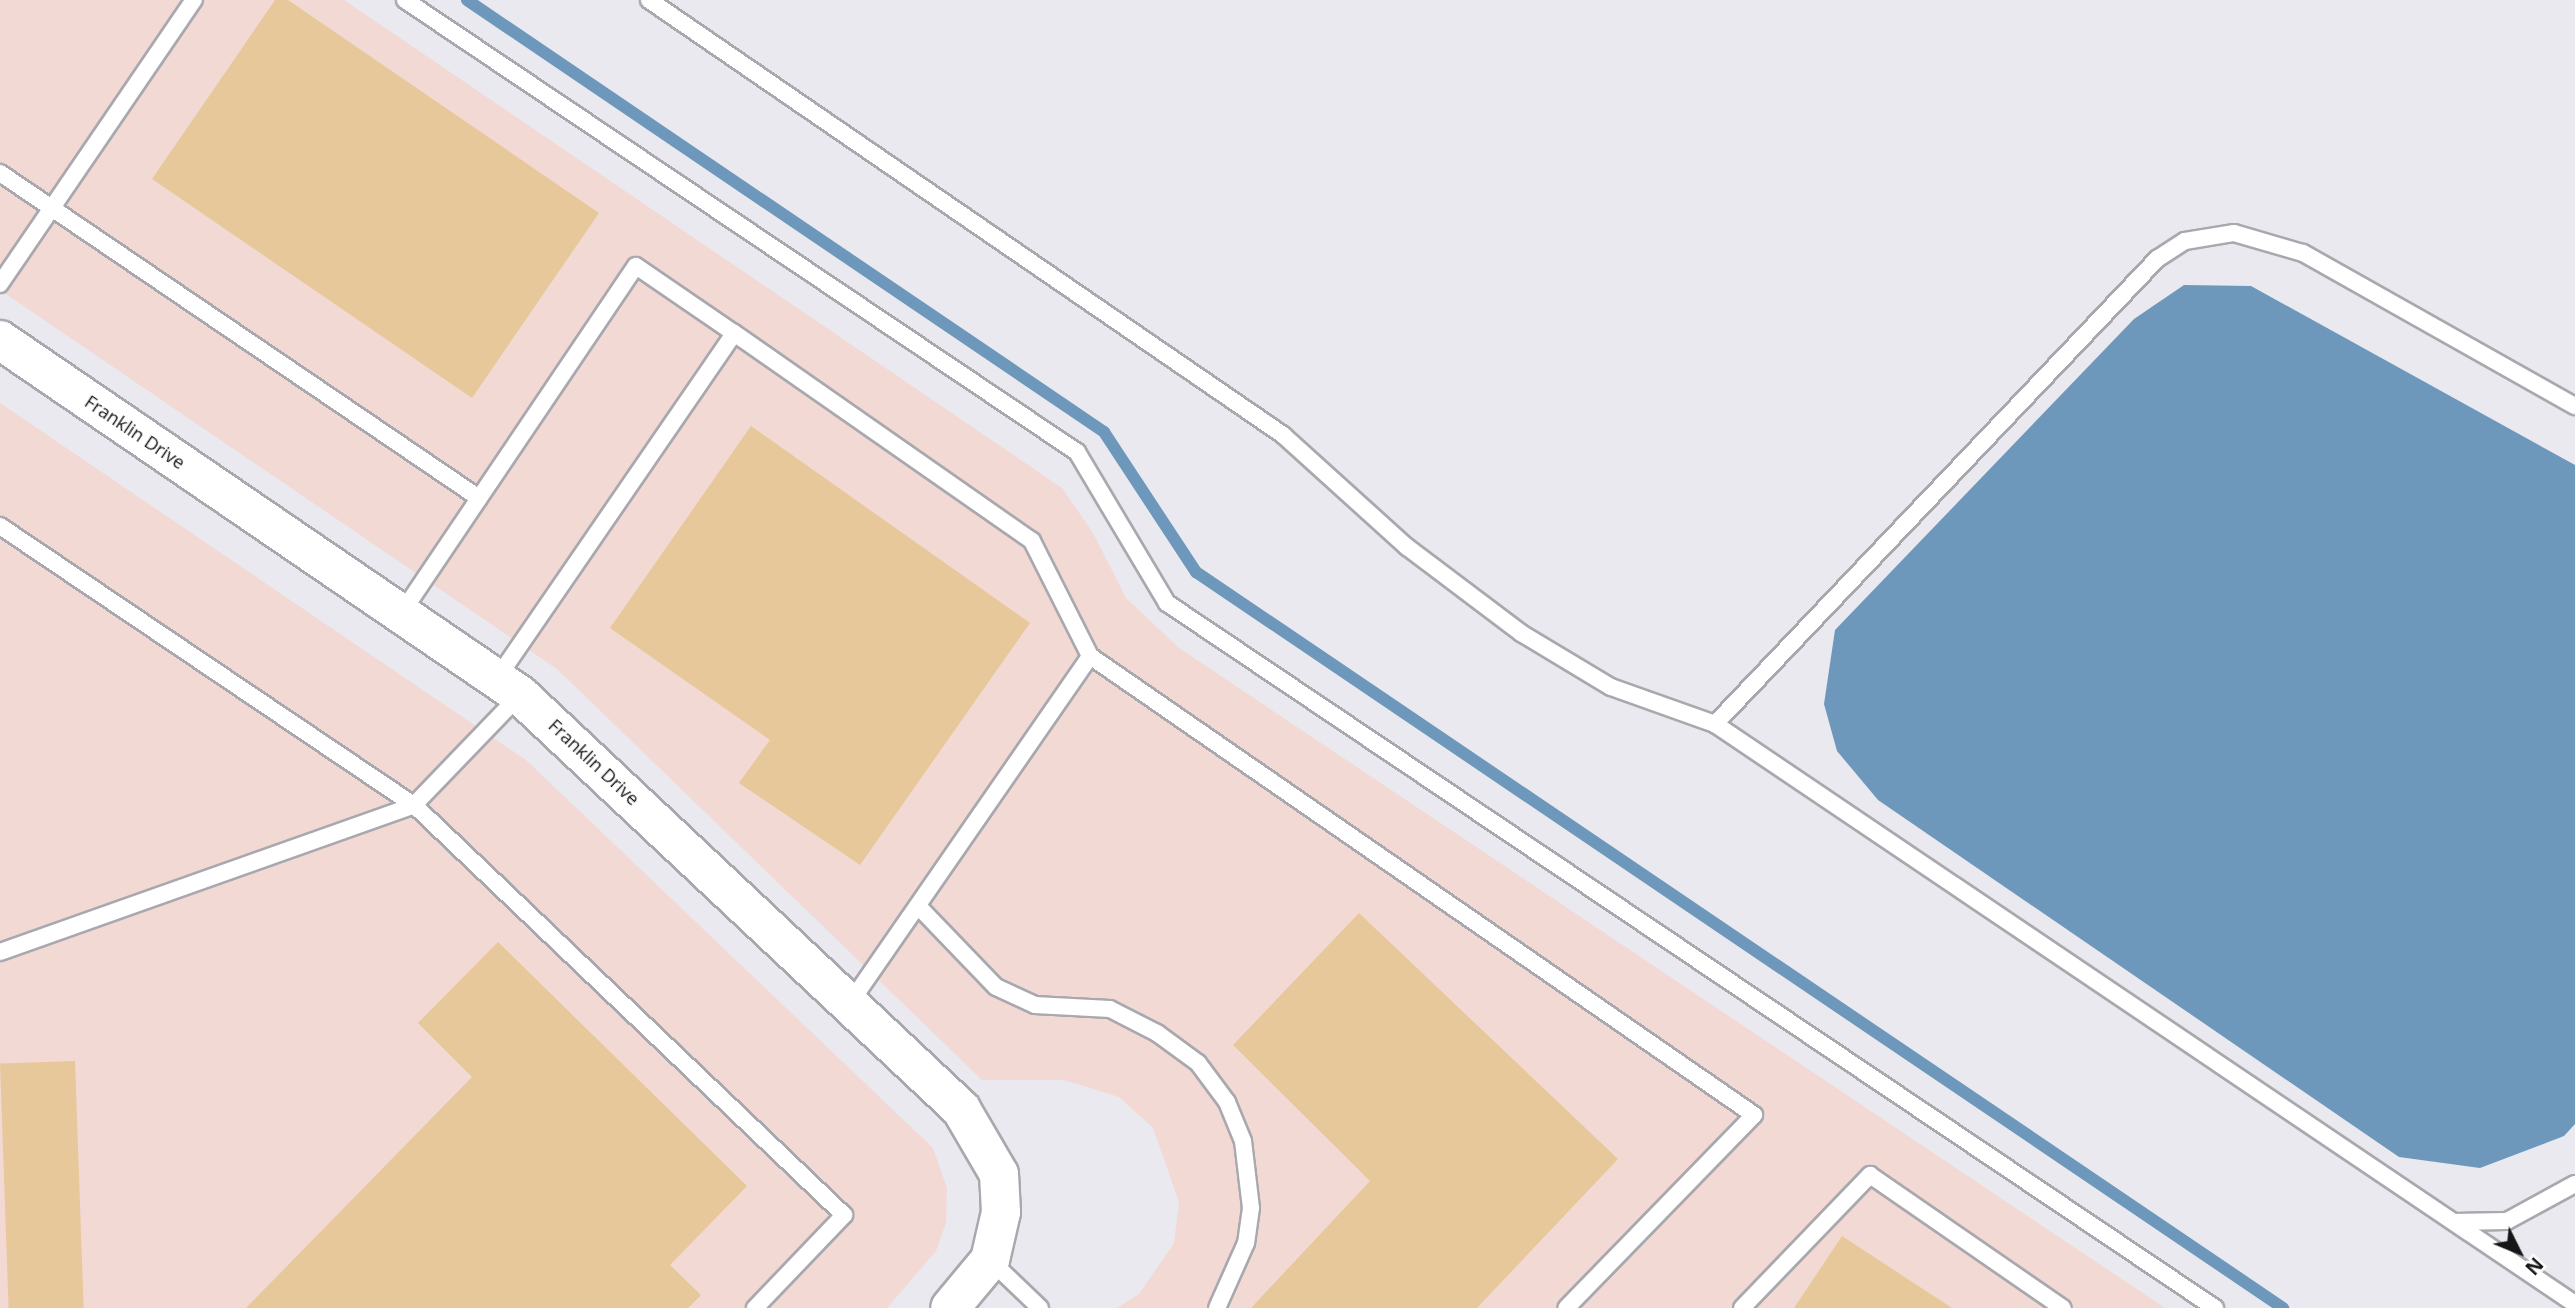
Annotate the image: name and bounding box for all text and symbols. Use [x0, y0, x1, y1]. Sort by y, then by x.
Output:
street label: Franklin Drive [81, 391, 189, 473]
street label: Franklin Drive [544, 715, 644, 809]
north arrow [2484, 1217, 2554, 1287]
text: N [2520, 1252, 2549, 1281]

